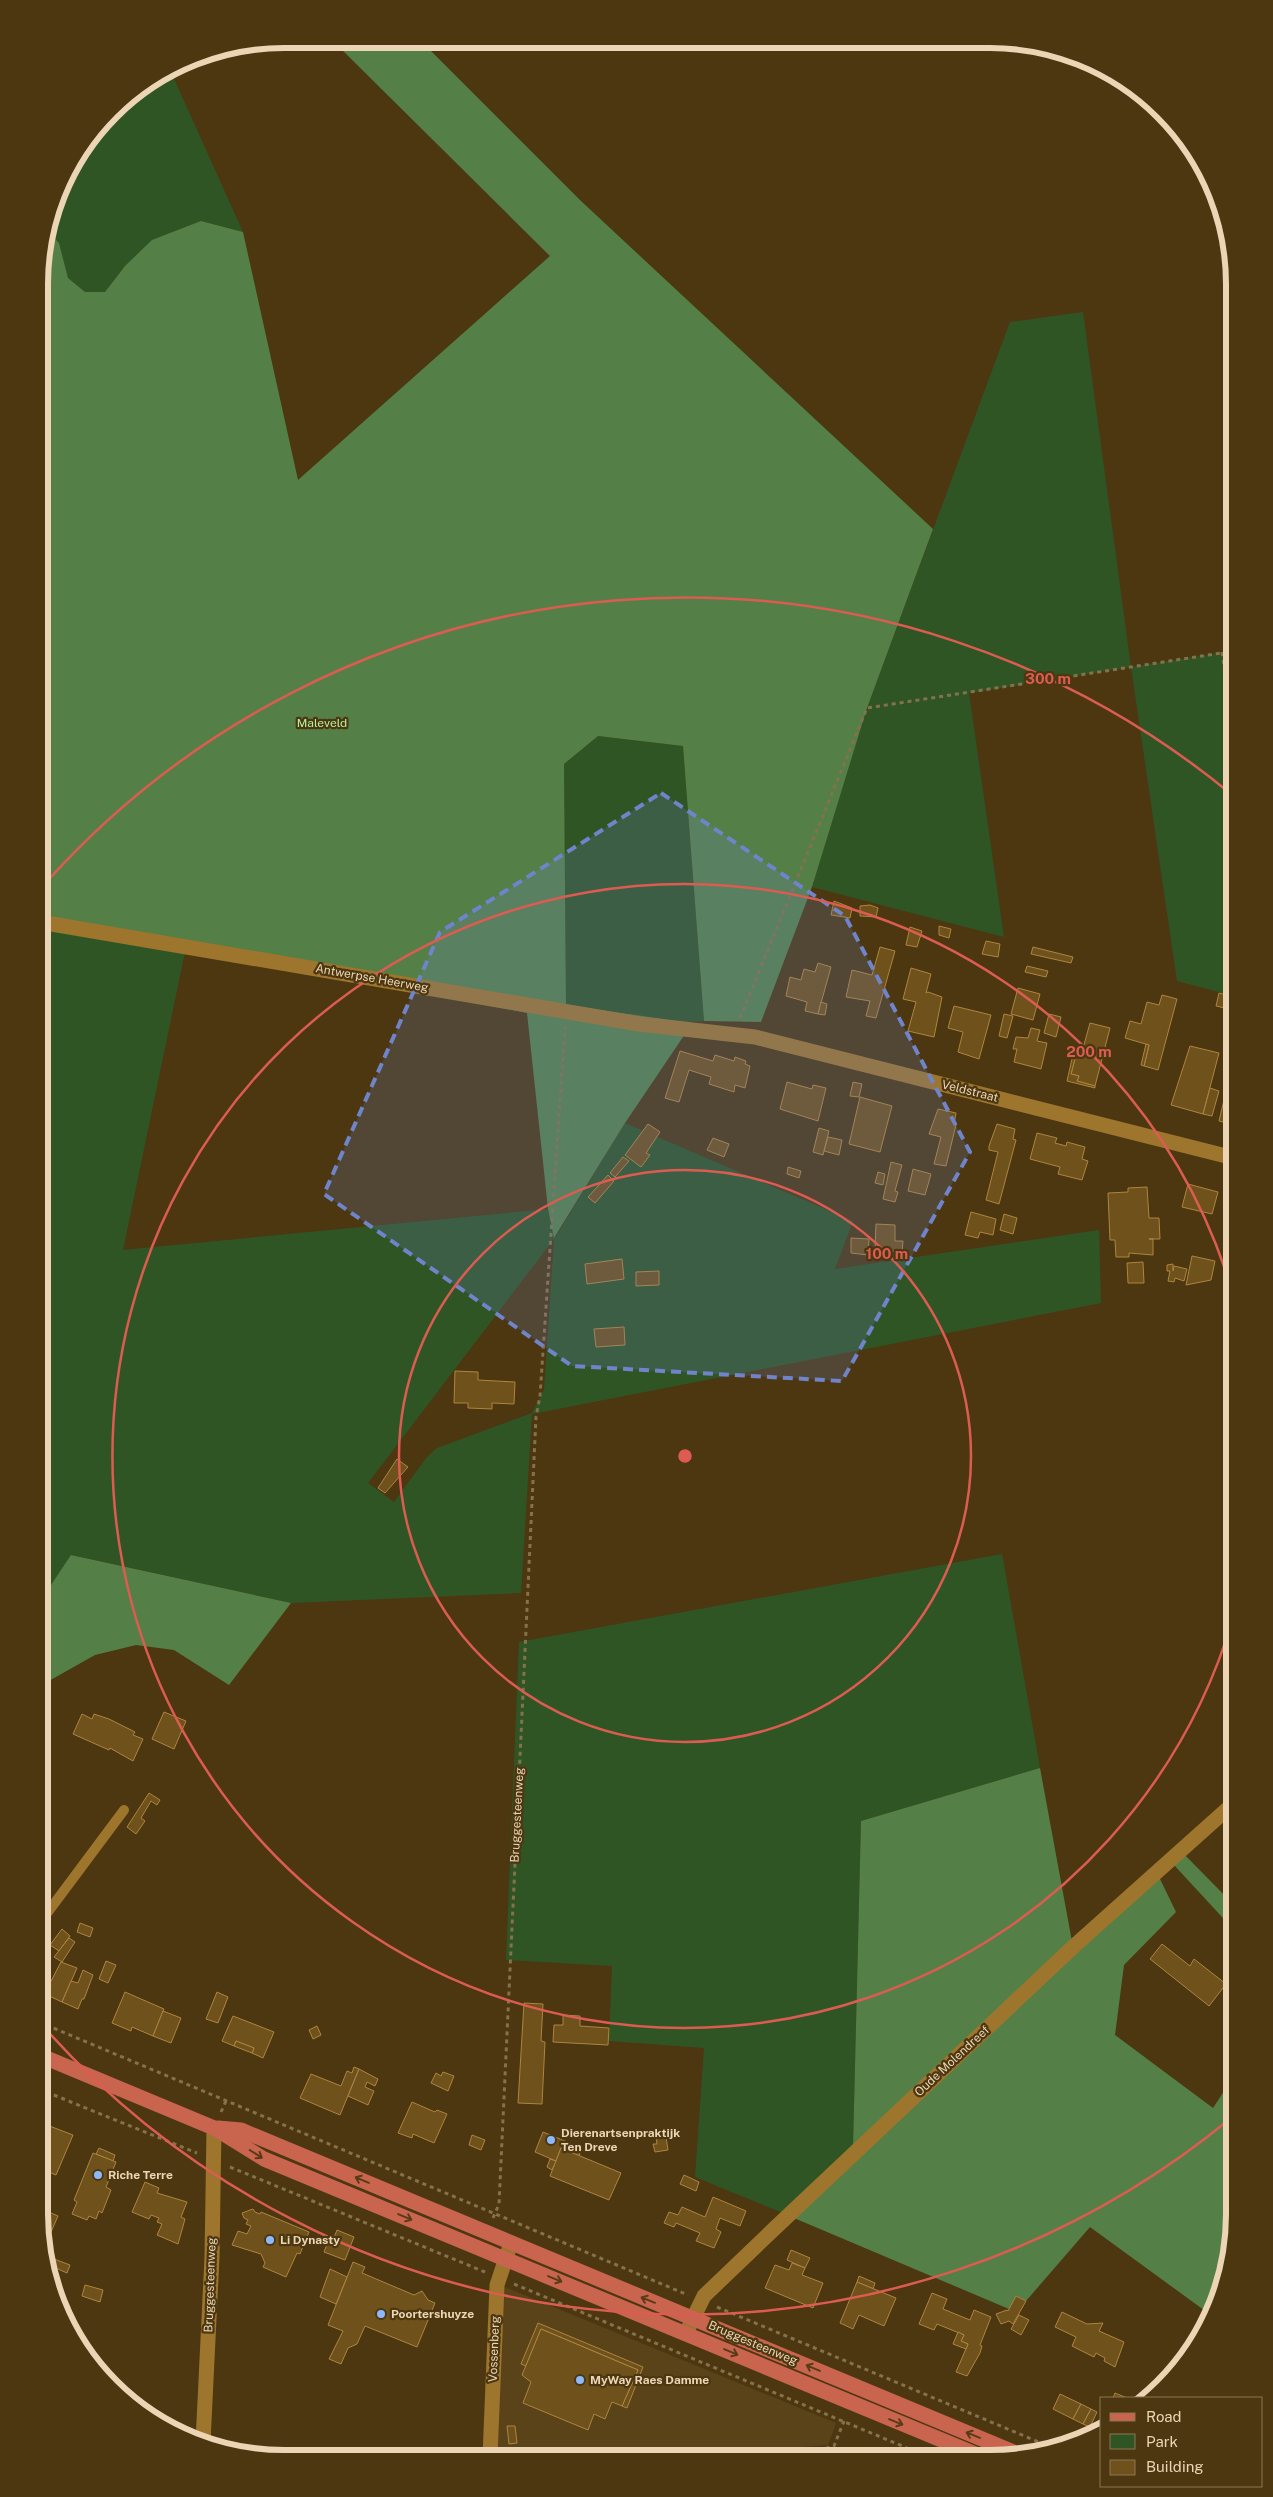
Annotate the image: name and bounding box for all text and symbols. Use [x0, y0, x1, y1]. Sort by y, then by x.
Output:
text: 300 m [1025, 670, 1071, 687]
park label: Maleveld [297, 716, 347, 730]
street label: Antwerpse Heerweg [314, 961, 430, 995]
text: 200 m [1066, 1043, 1112, 1060]
street label: Veldstraat [940, 1077, 1000, 1105]
text: 100 m [866, 1245, 908, 1262]
centre of rings [676, 1447, 694, 1465]
street label: Bruggesteenweg [508, 1767, 526, 1863]
street label: Oude Molendreef [912, 2023, 992, 2099]
place label: Dierenartsenpraktijk Ten Dreve [561, 2126, 680, 2154]
marker: Dierenartsenpraktijk Ten Dreve [545, 2134, 557, 2146]
one-way arrow [248, 2149, 262, 2159]
place label: Riche Terre [108, 2168, 173, 2182]
marker: Riche Terre [92, 2169, 104, 2181]
one-way arrow [355, 2175, 370, 2185]
one-way arrow [397, 2213, 412, 2223]
place label: Li Dynasty [280, 2233, 340, 2247]
marker: Li Dynasty [264, 2234, 276, 2246]
street label: Bruggesteenweg [201, 2237, 219, 2333]
one-way arrow [547, 2275, 562, 2285]
one-way arrow [641, 2295, 656, 2304]
place label: Poortershuyze [391, 2307, 474, 2321]
marker: Poortershuyze [375, 2308, 387, 2320]
street label: Vossenberg [486, 2316, 502, 2382]
street label: Bruggesteenweg [706, 2318, 800, 2368]
one-way arrow [723, 2348, 738, 2358]
one-way arrow [806, 2363, 821, 2373]
place label: MyWay Raes Damme [590, 2373, 709, 2387]
marker: MyWay Raes Damme [574, 2374, 586, 2386]
legend [1100, 2397, 1263, 2487]
text: Road [1146, 2408, 1182, 2425]
one-way arrow [888, 2417, 903, 2427]
one-way arrow [966, 2430, 981, 2439]
text: Park [1146, 2433, 1178, 2450]
text: Building [1146, 2458, 1204, 2475]

